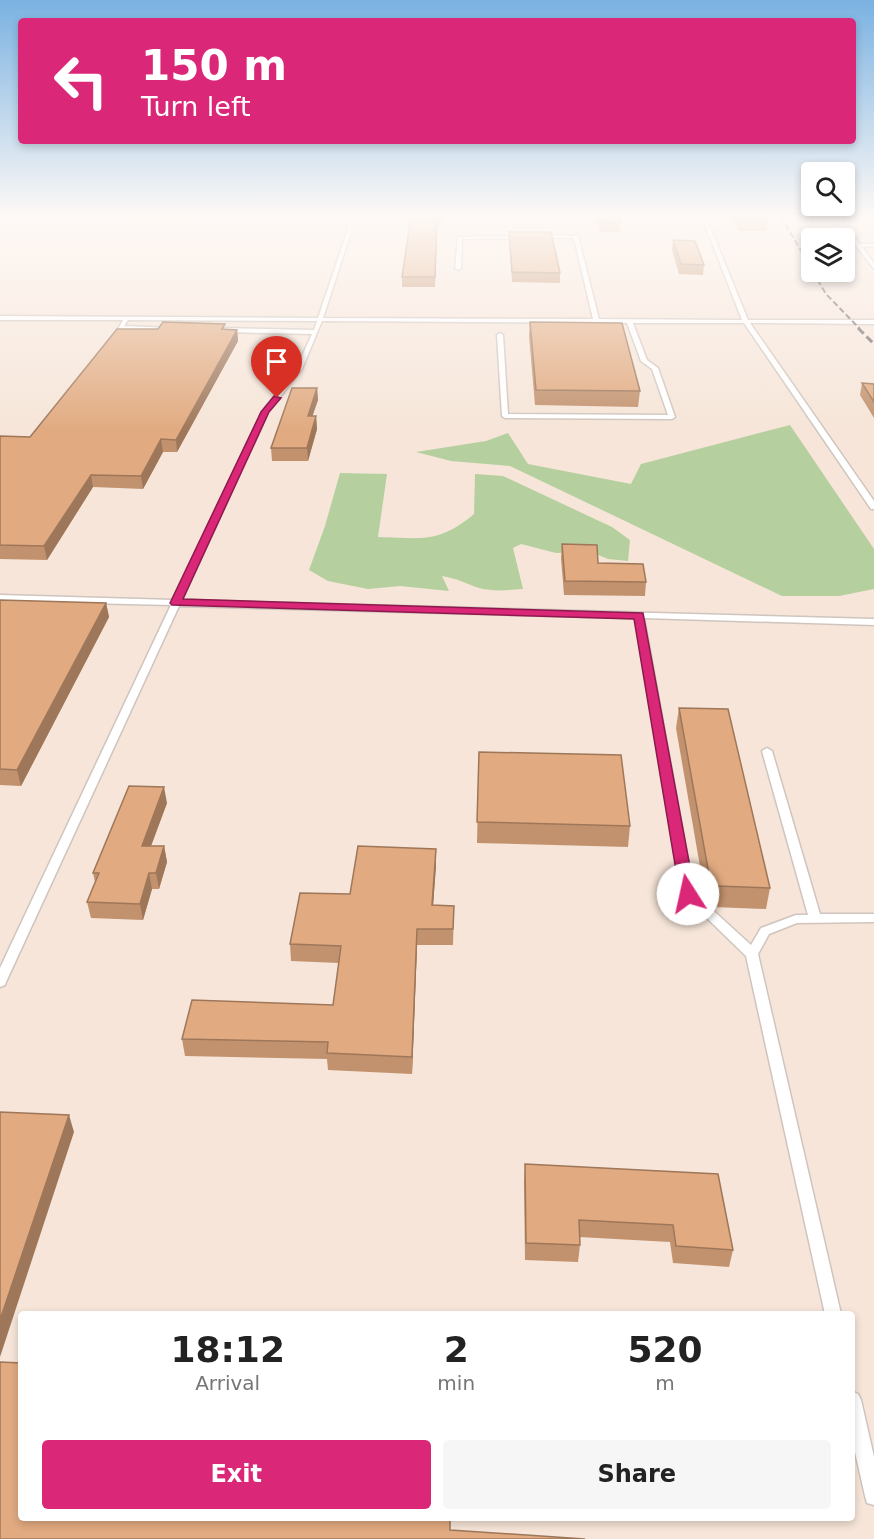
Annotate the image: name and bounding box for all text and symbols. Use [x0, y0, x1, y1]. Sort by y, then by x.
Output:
text: 150 m [141, 41, 287, 90]
icon: left [42, 42, 120, 120]
text: Turn left [141, 91, 251, 122]
map controls [801, 162, 855, 282]
button: search [801, 162, 855, 216]
button: layers [801, 228, 855, 282]
pin [251, 336, 302, 398]
icon: arrive [260, 345, 293, 378]
position arrow [656, 862, 720, 926]
text: 18:12 [170, 1329, 285, 1370]
text: 2 [444, 1329, 469, 1370]
text: 520 [627, 1329, 703, 1370]
text: Arrival [195, 1371, 260, 1395]
text: min [437, 1371, 475, 1395]
text: m [655, 1371, 675, 1395]
button: Exit [42, 1440, 431, 1509]
button: Share [443, 1440, 831, 1509]

